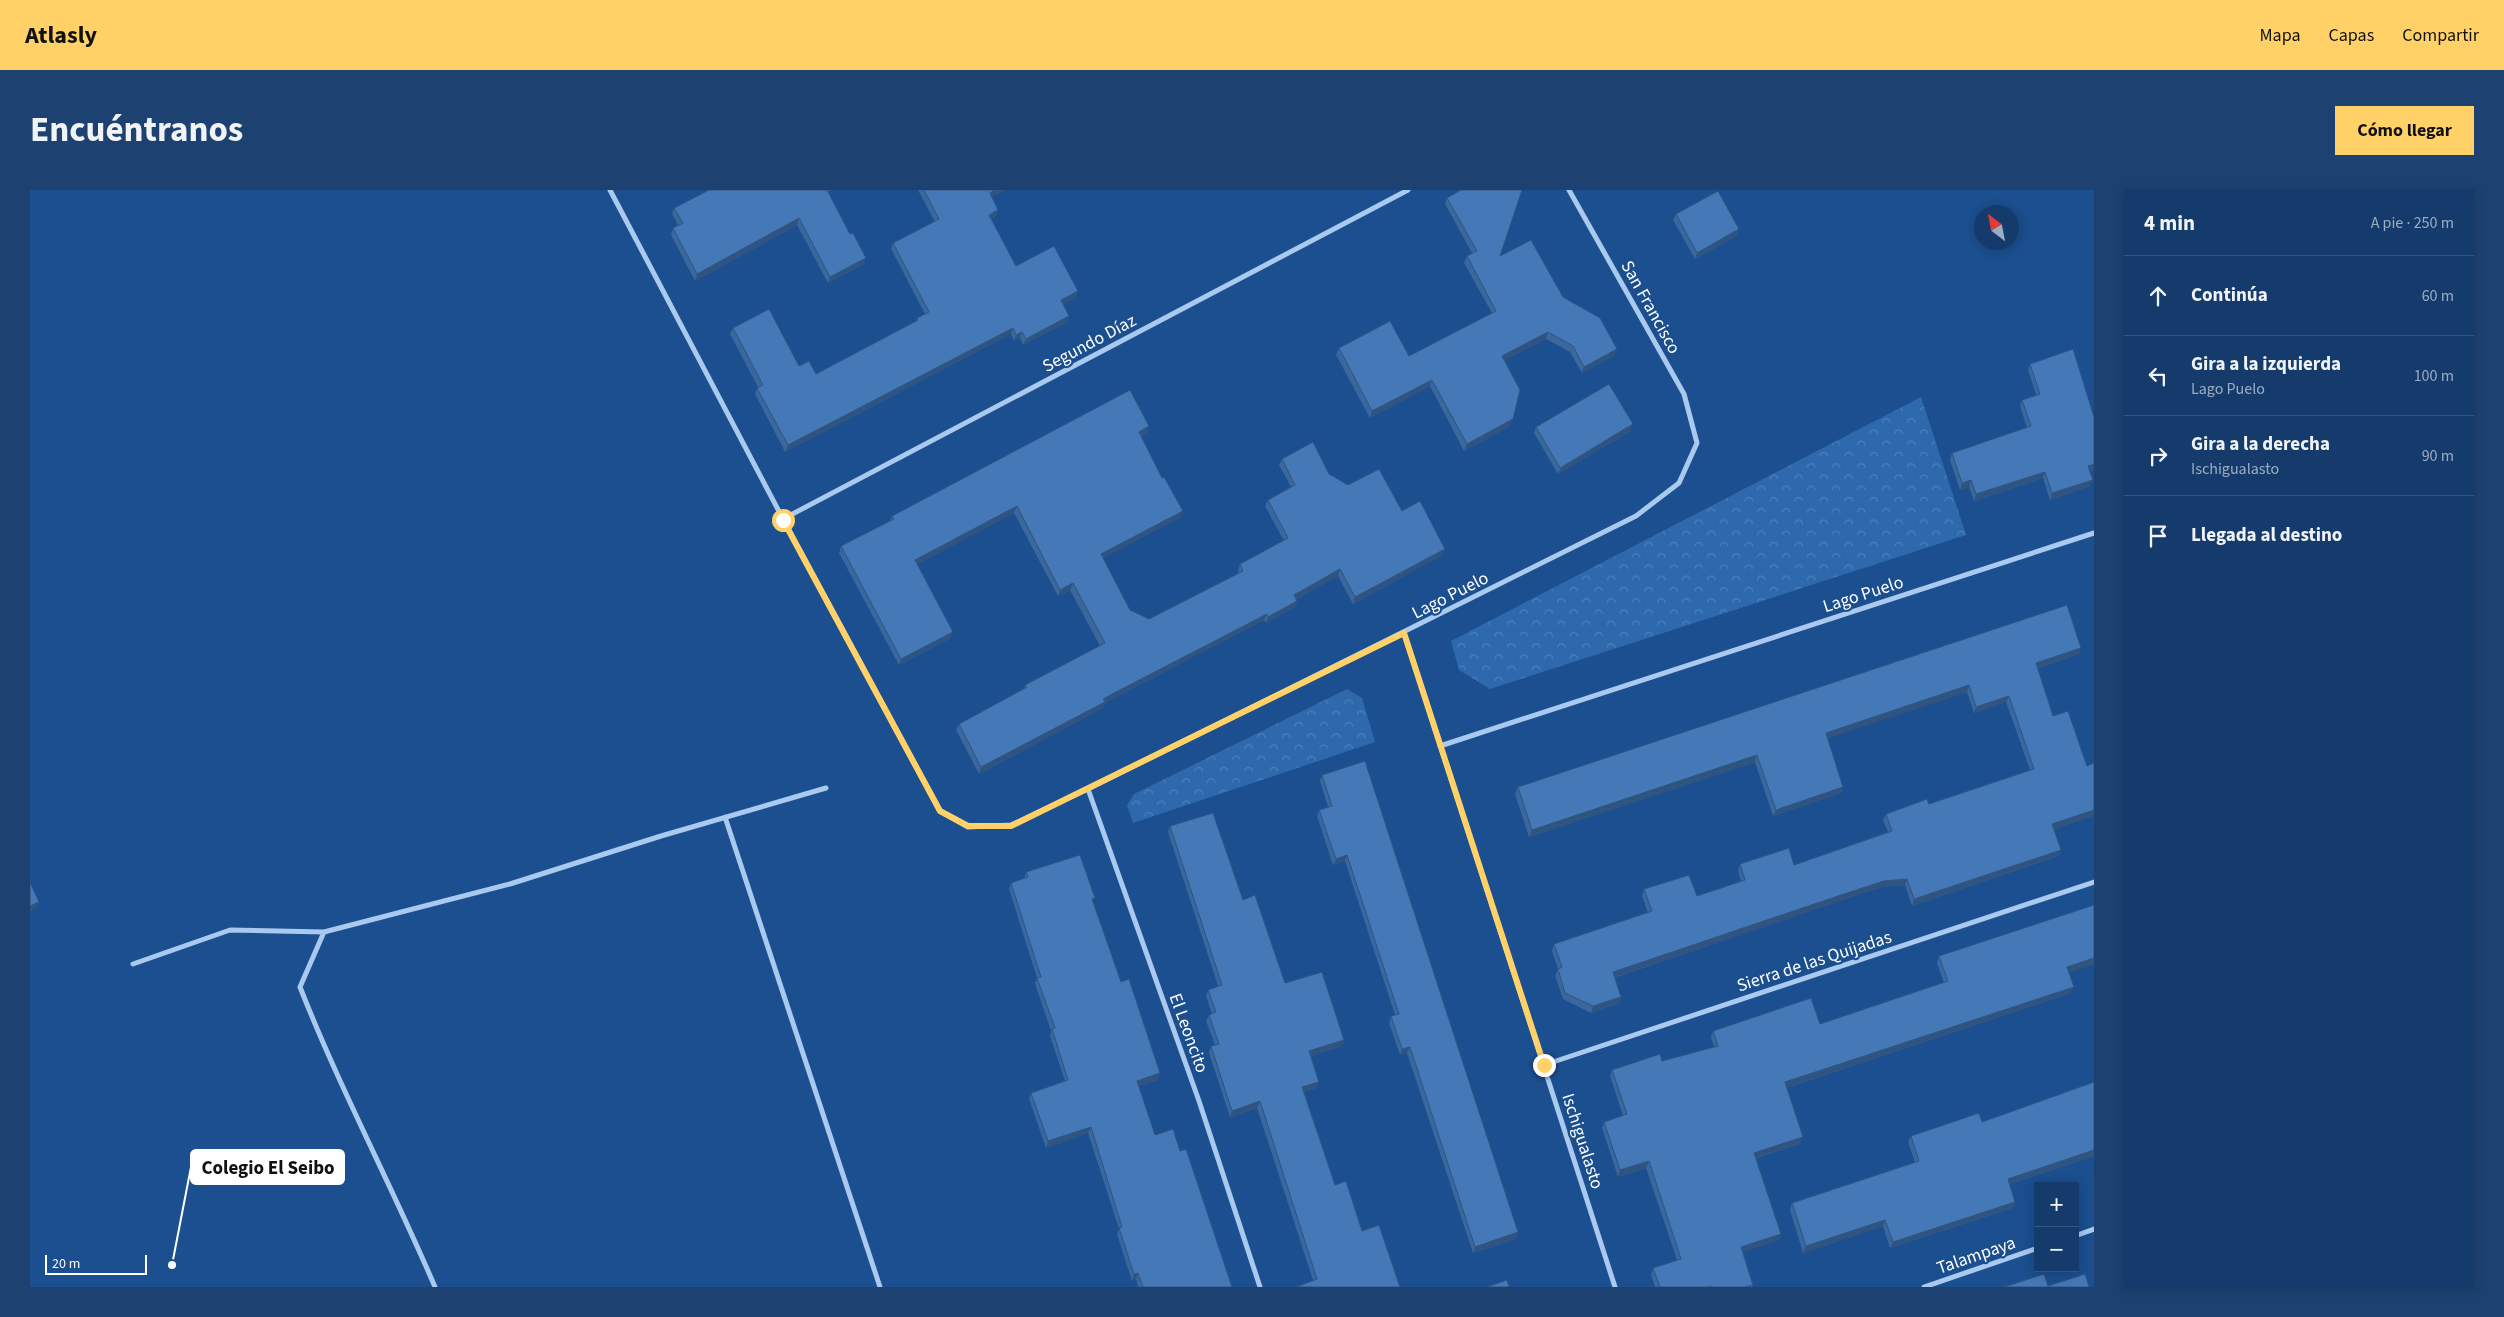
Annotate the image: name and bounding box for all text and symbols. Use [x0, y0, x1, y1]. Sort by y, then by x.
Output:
text: Atlasly [25, 18, 97, 53]
text: Mapa [2260, 23, 2301, 48]
text: Capas [2329, 23, 2374, 48]
text: Compartir [2402, 23, 2479, 48]
text: Encuéntranos [30, 105, 243, 155]
button: Cómo llegar [2335, 106, 2474, 155]
north arrow [1974, 205, 2019, 250]
text: 4 min [2144, 208, 2195, 238]
text: A pie · 250 m [2371, 212, 2454, 234]
street label: San Francisco [1615, 256, 1687, 358]
icon: ahead [2144, 282, 2172, 310]
text: Continúa [2191, 282, 2268, 309]
text: 60 m [2422, 285, 2454, 307]
street label: Segundo Díaz [1038, 308, 1141, 379]
text: Gira a la izquierda [2191, 351, 2341, 378]
icon: left [2144, 362, 2172, 390]
text: 100 m [2414, 365, 2454, 387]
text: Lago Puelo [2191, 378, 2265, 400]
text: Gira a la derecha [2191, 431, 2330, 458]
icon: right [2144, 442, 2172, 470]
text: 90 m [2422, 445, 2454, 467]
text: Ischigualasto [2191, 458, 2279, 480]
route start [772, 509, 795, 532]
icon: arrive [2144, 522, 2172, 550]
text: Llegada al destino [2191, 522, 2342, 549]
street label: Lago Puelo [1407, 565, 1493, 625]
street label: Lago Puelo [1820, 570, 1907, 619]
street label: Sierra de las Quijadas [1734, 925, 1895, 998]
street label: El Leoncito [1163, 990, 1214, 1076]
route end [1533, 1054, 1556, 1077]
street label: Ischigualasto [1555, 1090, 1610, 1192]
callout: Colegio El Seibo [191, 1150, 344, 1184]
text: Colegio El Seibo [201, 1155, 335, 1182]
map controls [2034, 1182, 2079, 1272]
button: + [2034, 1182, 2079, 1227]
button: − [2034, 1227, 2079, 1272]
street label: Talampaya [1933, 1230, 2019, 1281]
scale bar [45, 1252, 148, 1275]
text: 20 m [52, 1254, 80, 1274]

